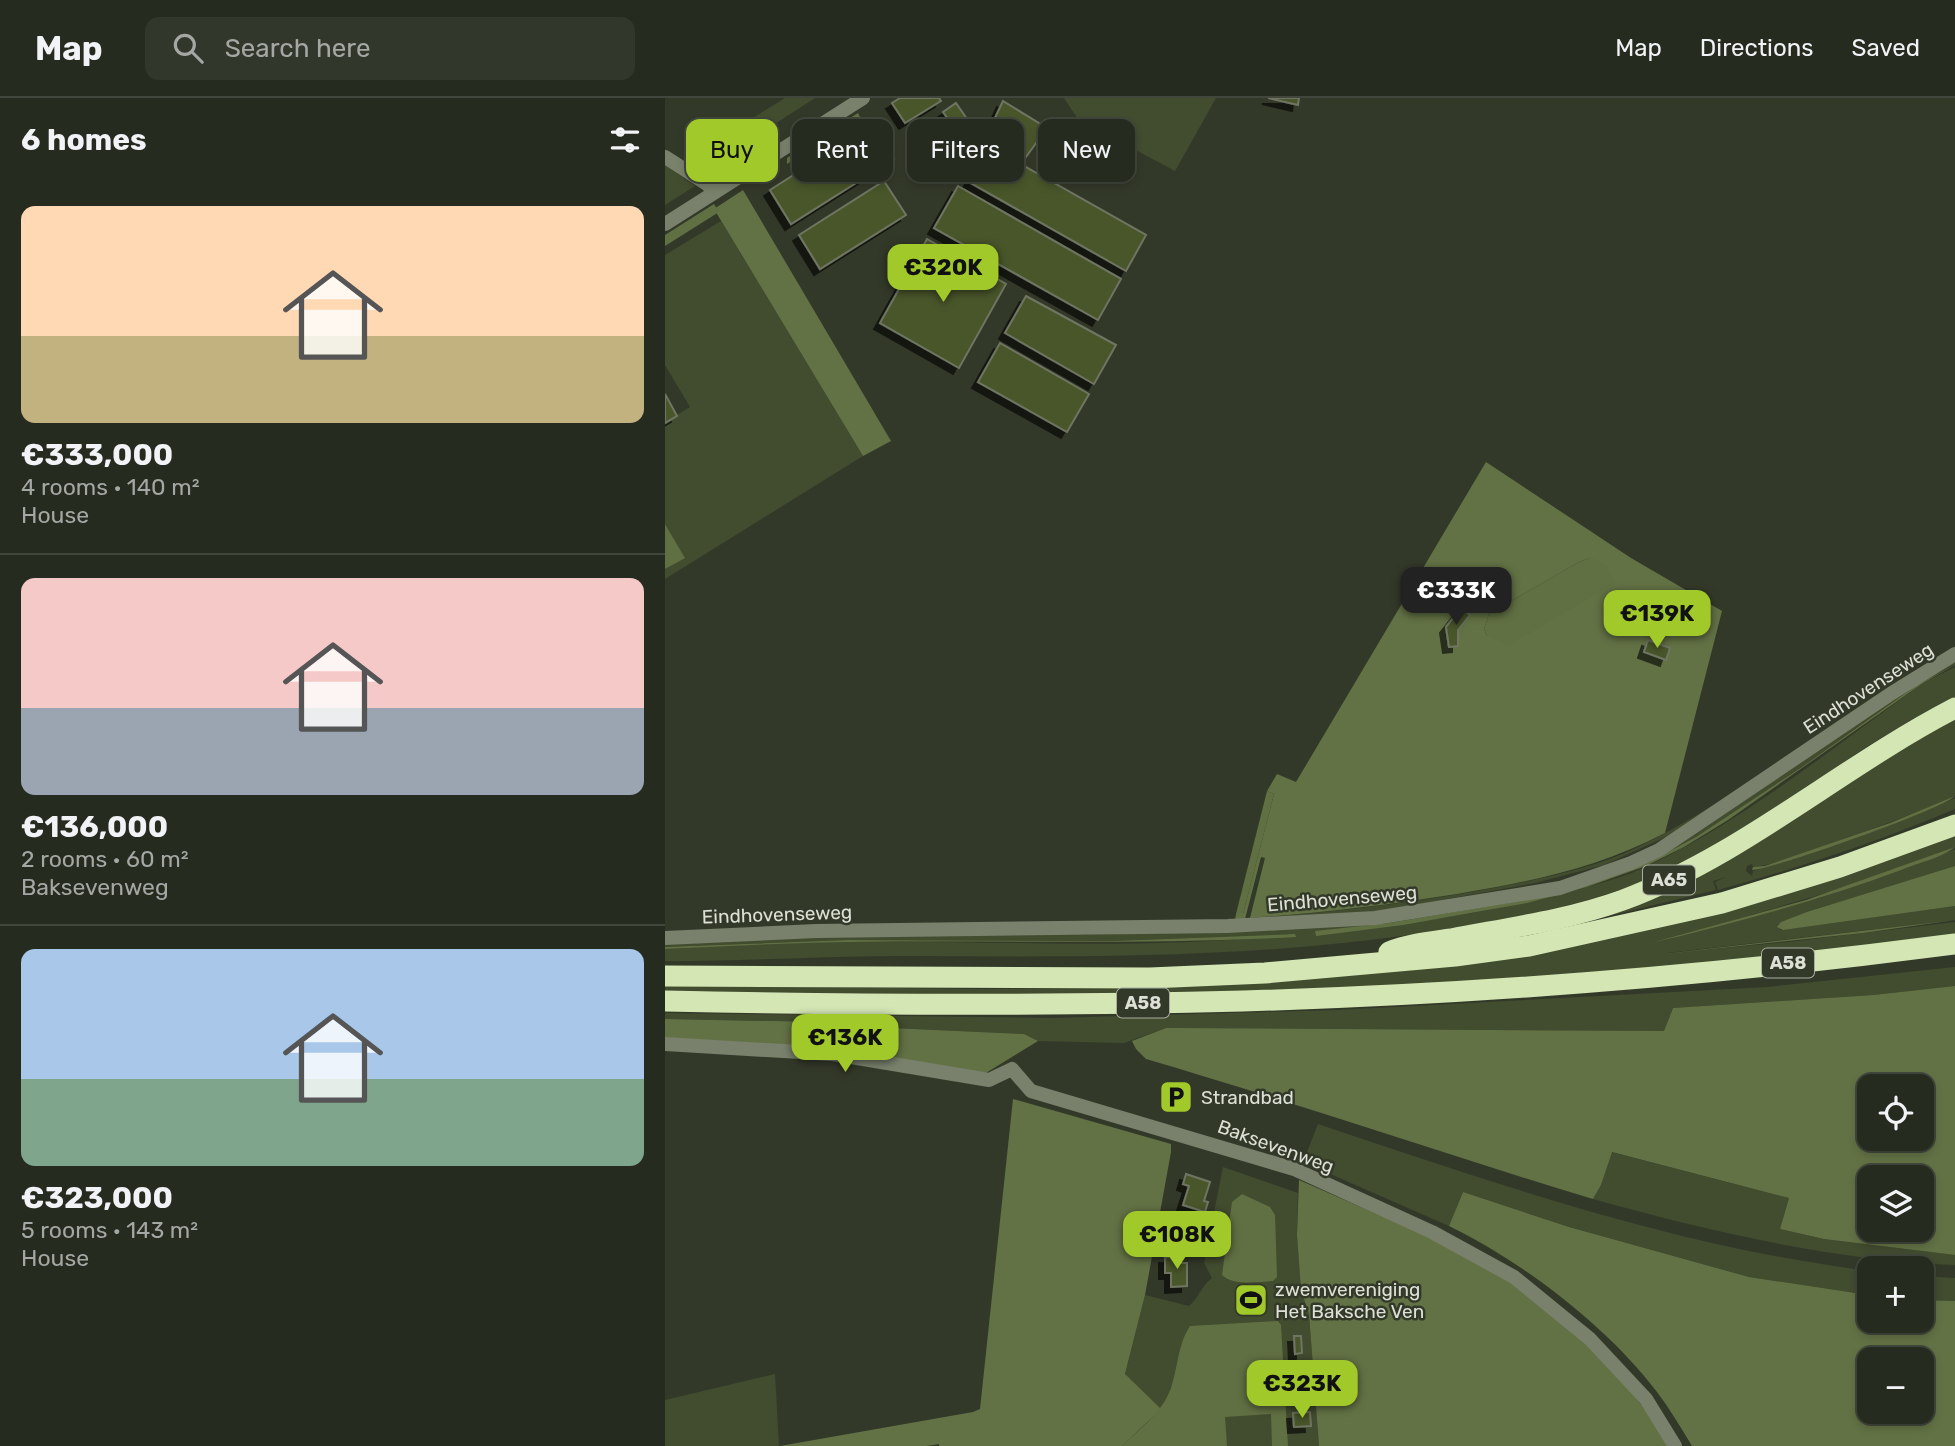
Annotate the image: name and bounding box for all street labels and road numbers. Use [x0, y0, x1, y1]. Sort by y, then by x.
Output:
street label: Eindhovenseweg [1799, 638, 1938, 739]
road number: A65 [1643, 866, 1695, 894]
street label: Eindhovenseweg [1266, 880, 1418, 917]
street label: Eindhovenseweg [701, 900, 853, 929]
road number: A58 [1762, 948, 1814, 978]
road number: A58 [1117, 988, 1169, 1018]
street label: Baksevenweg [1215, 1115, 1337, 1178]

